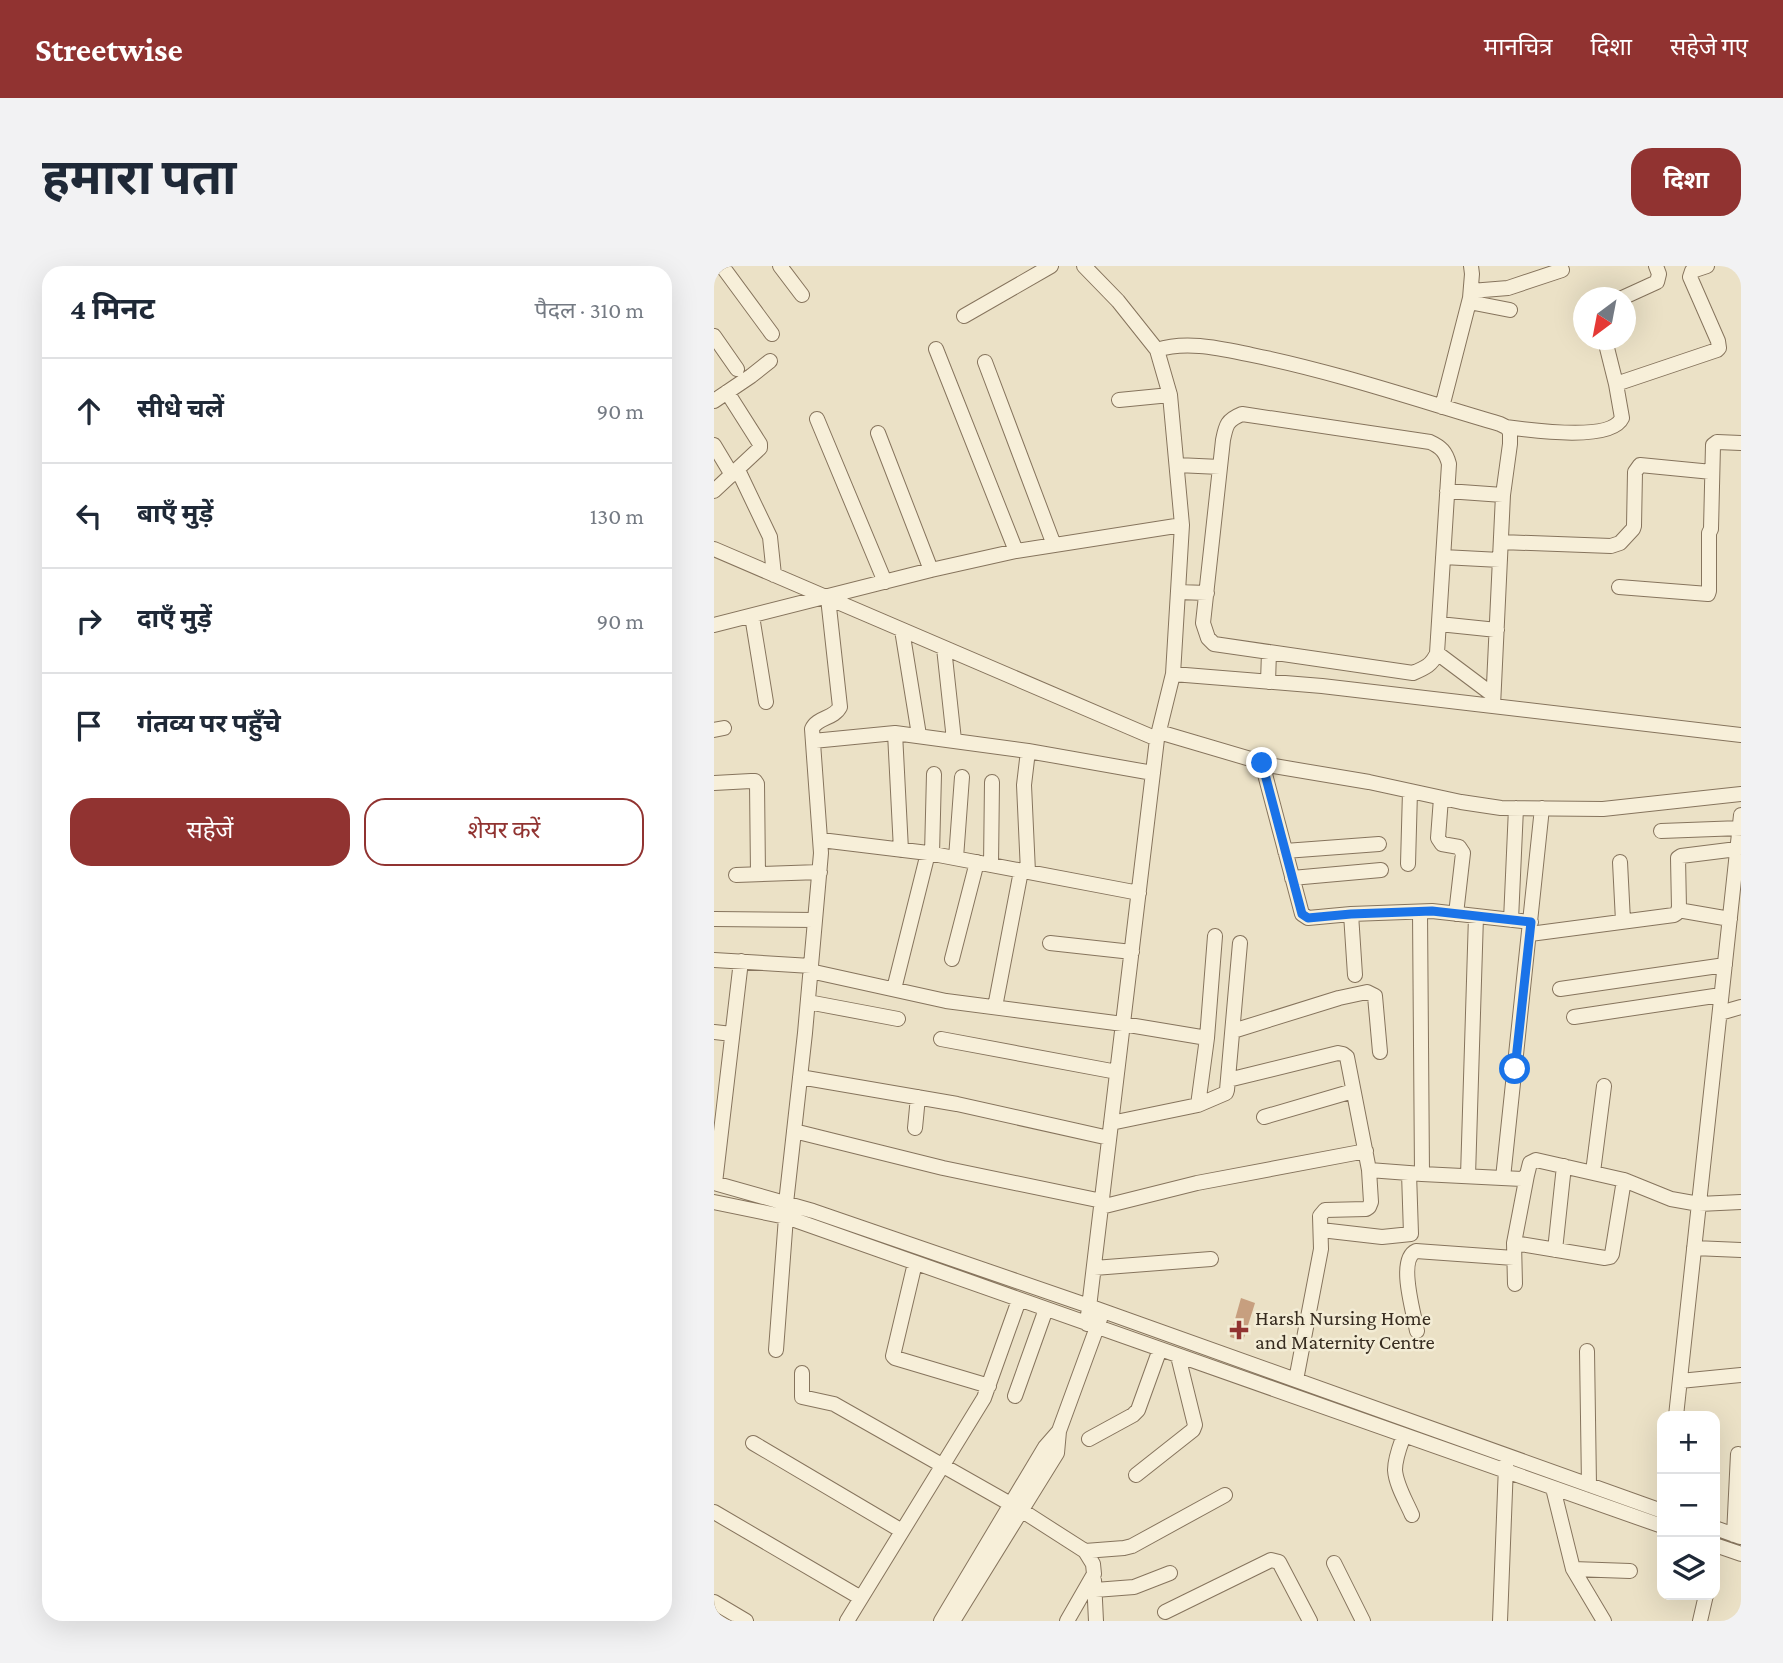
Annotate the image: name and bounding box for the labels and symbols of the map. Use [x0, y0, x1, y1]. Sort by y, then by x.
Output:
north arrow [1573, 287, 1636, 350]
route end [1246, 747, 1277, 778]
route start [1499, 1053, 1530, 1084]
place label: Harsh Nursing Home and Maternity Centre [1255, 1306, 1435, 1354]
marker: Harsh Nursing Home and Maternity Centre [1229, 1320, 1249, 1340]

